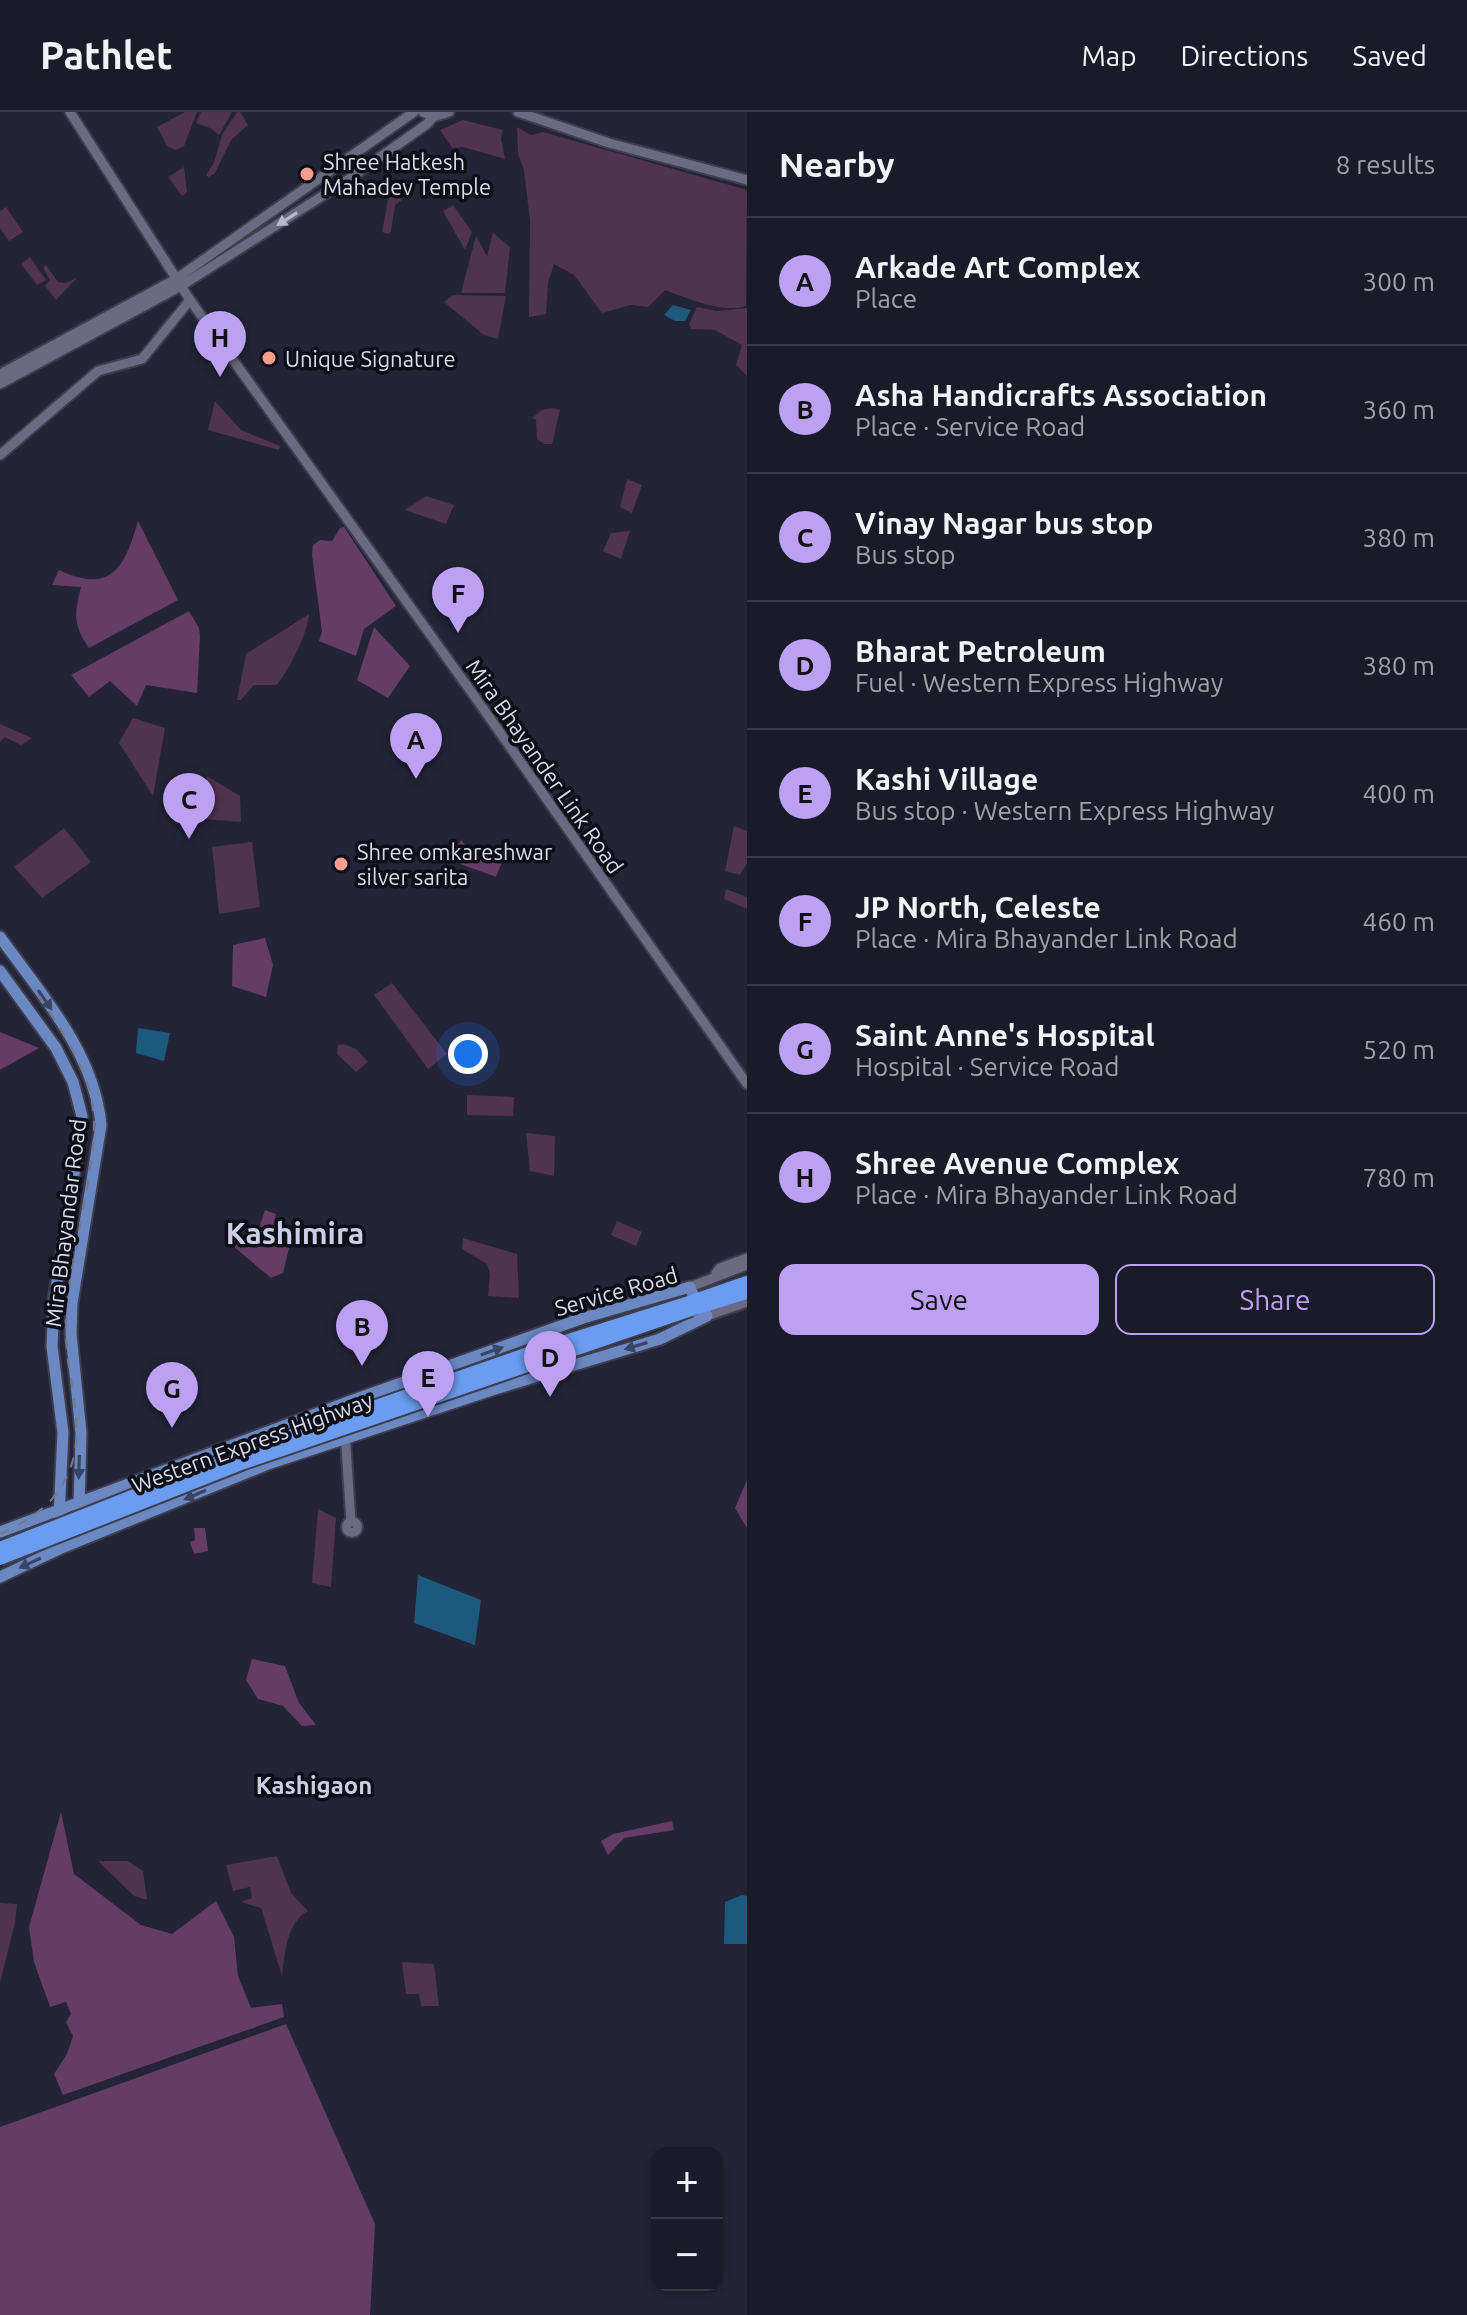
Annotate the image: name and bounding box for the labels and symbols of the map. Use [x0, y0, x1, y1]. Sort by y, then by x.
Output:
place label: Shree Hatkesh Mahadev Temple [323, 149, 491, 199]
marker: Shree Hatkesh Mahadev Temple [298, 165, 316, 183]
one-way arrow [277, 211, 298, 226]
pin: H [194, 311, 246, 377]
place label: Unique Signature [285, 346, 456, 371]
marker: Unique Signature [260, 349, 278, 367]
pin: F [432, 567, 484, 633]
street label: Mira Bhayander Link Road [461, 654, 629, 878]
pin: A [390, 713, 442, 779]
pin: C [163, 773, 215, 839]
place label: Shree omkareshwar silver sarita [357, 839, 553, 889]
marker: Shree omkareshwar silver sarita [332, 855, 350, 873]
one-way arrow [37, 990, 52, 1011]
your location [448, 1034, 488, 1074]
street label: Mira Bhayandar Road [40, 1117, 90, 1329]
district label: Kashimira [226, 1216, 364, 1250]
street label: Service Road [552, 1262, 680, 1320]
pin: B [336, 1300, 388, 1366]
pin: D [524, 1331, 576, 1397]
one-way arrow [623, 1340, 647, 1353]
one-way arrow [480, 1345, 504, 1357]
pin: E [402, 1351, 454, 1417]
pin: G [146, 1362, 198, 1428]
street label: Western Express Highway [128, 1387, 376, 1497]
one-way arrow [73, 1455, 86, 1480]
one-way arrow [183, 1489, 207, 1502]
one-way arrow [18, 1556, 42, 1570]
district label: Kashigaon [256, 1772, 372, 1799]

